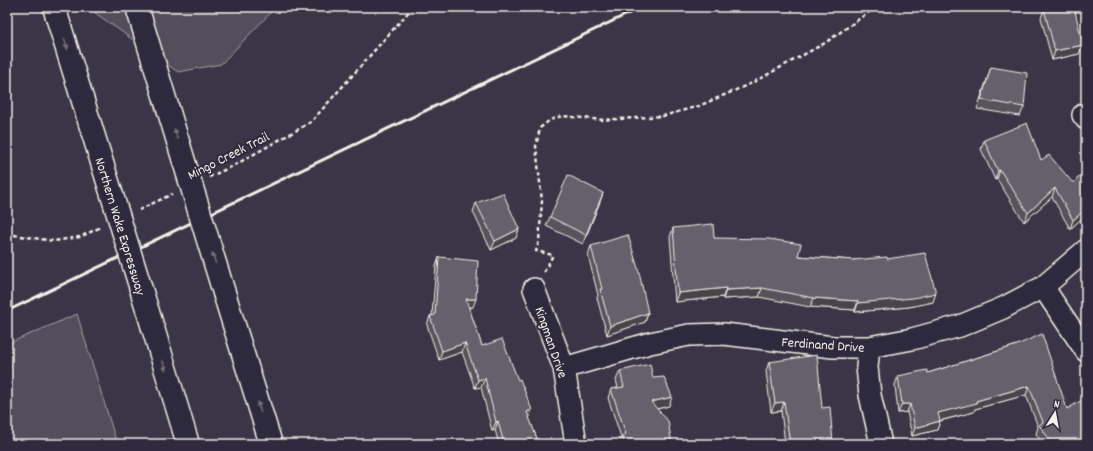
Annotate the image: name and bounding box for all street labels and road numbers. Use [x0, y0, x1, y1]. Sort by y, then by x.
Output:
street label: Mingo Creek Trail [185, 127, 274, 186]
street label: Northern Wake Expressway [89, 155, 150, 298]
street label: Kingman Drive [529, 304, 572, 381]
street label: Ferdinand Drive [781, 333, 865, 359]

